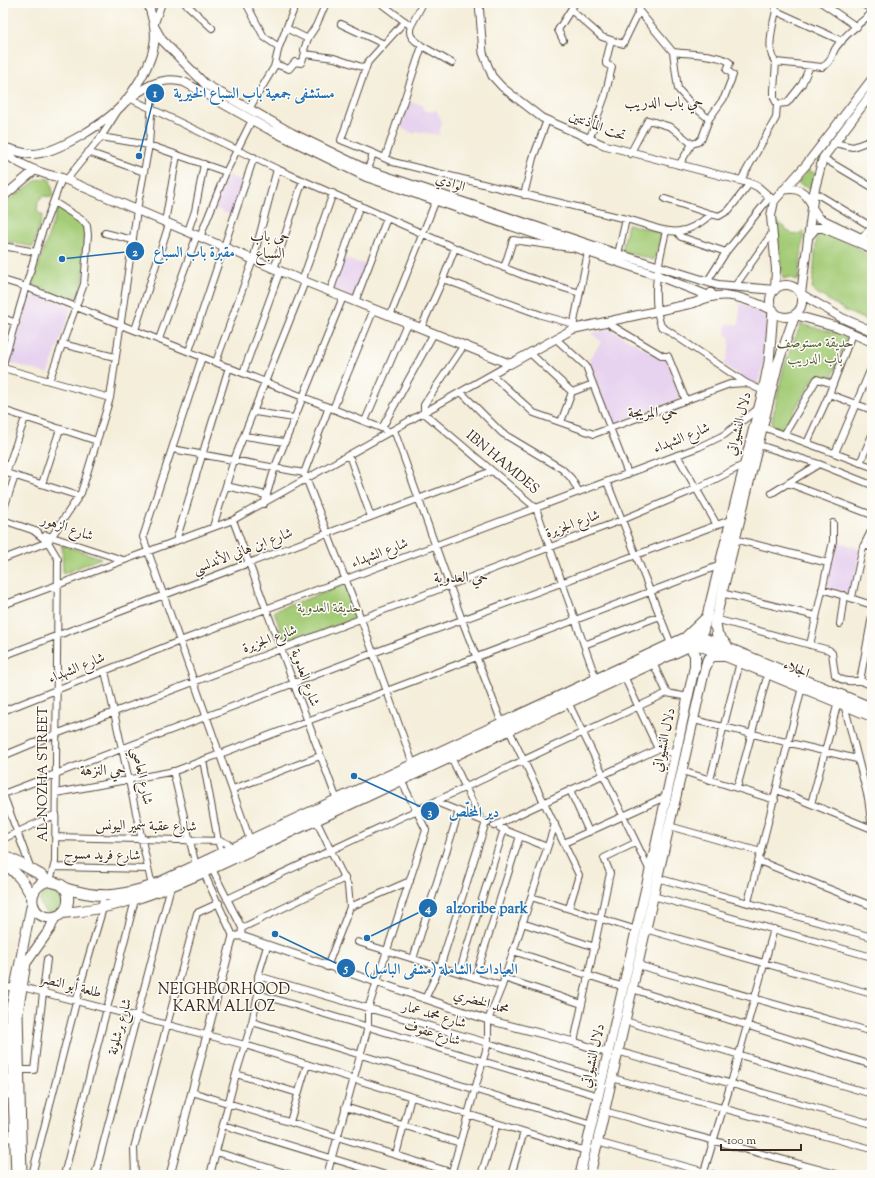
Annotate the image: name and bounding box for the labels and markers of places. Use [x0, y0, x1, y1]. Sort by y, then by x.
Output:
callout: مستشفى جمعية باب السباع الخيرية [145, 79, 342, 106]
callout: مقبرة باب السباع [125, 238, 242, 265]
callout: دير المخلّص [420, 798, 507, 825]
callout: alzoribe park [418, 895, 536, 922]
callout: العيادات الشاملة (مشفى الباسل) [336, 955, 525, 982]

